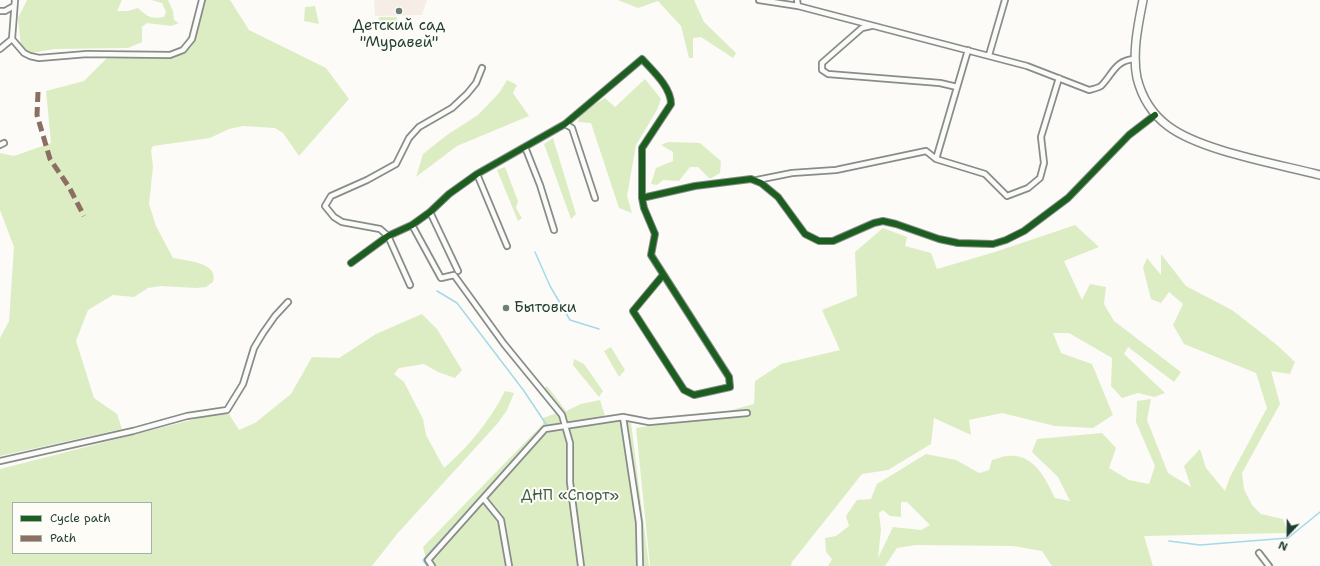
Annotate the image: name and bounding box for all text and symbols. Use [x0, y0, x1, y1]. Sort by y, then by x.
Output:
marker: Детский сад "Муравей" [394, 6, 404, 16]
place label: Детский сад "Муравей" [353, 17, 445, 52]
place label: Бытовки [514, 299, 577, 317]
marker: Бытовки [501, 303, 511, 313]
park label: ДНП «Спорт» [521, 487, 619, 505]
legend [12, 502, 152, 554]
text: Cycle path [50, 510, 111, 526]
north arrow [1268, 514, 1308, 554]
text: Path [50, 530, 76, 546]
text: N [1276, 537, 1290, 554]

